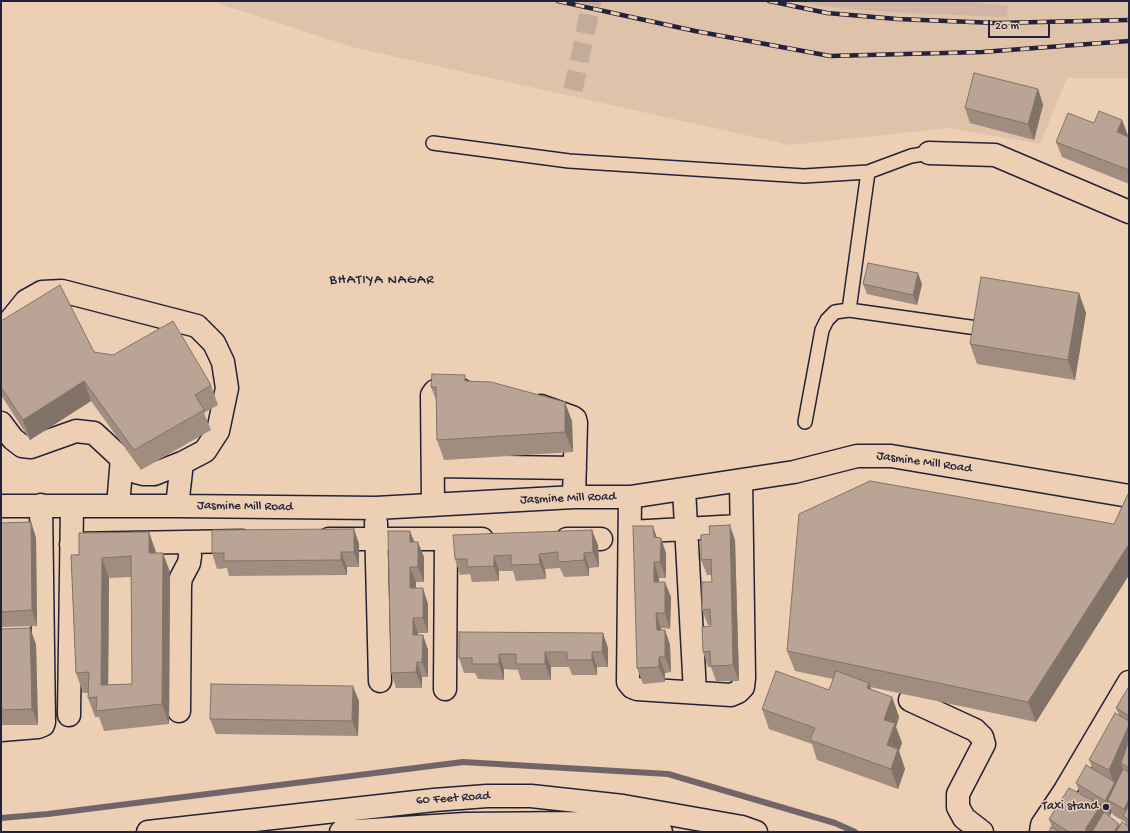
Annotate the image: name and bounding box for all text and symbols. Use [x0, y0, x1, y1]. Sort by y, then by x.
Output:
scale bar [990, 12, 1052, 38]
text: 20 m [995, 20, 1019, 34]
district label: BHATIYA NAGAR [329, 273, 435, 289]
street label: Jasmine Mill Road [875, 449, 973, 477]
street label: Jasmine Mill Road [520, 490, 616, 508]
street label: Jasmine Mill Road [197, 498, 293, 516]
street label: 60 Feet Road [416, 789, 490, 809]
place label: Taxi stand [1042, 799, 1098, 815]
marker: Taxi stand [1101, 802, 1111, 812]

